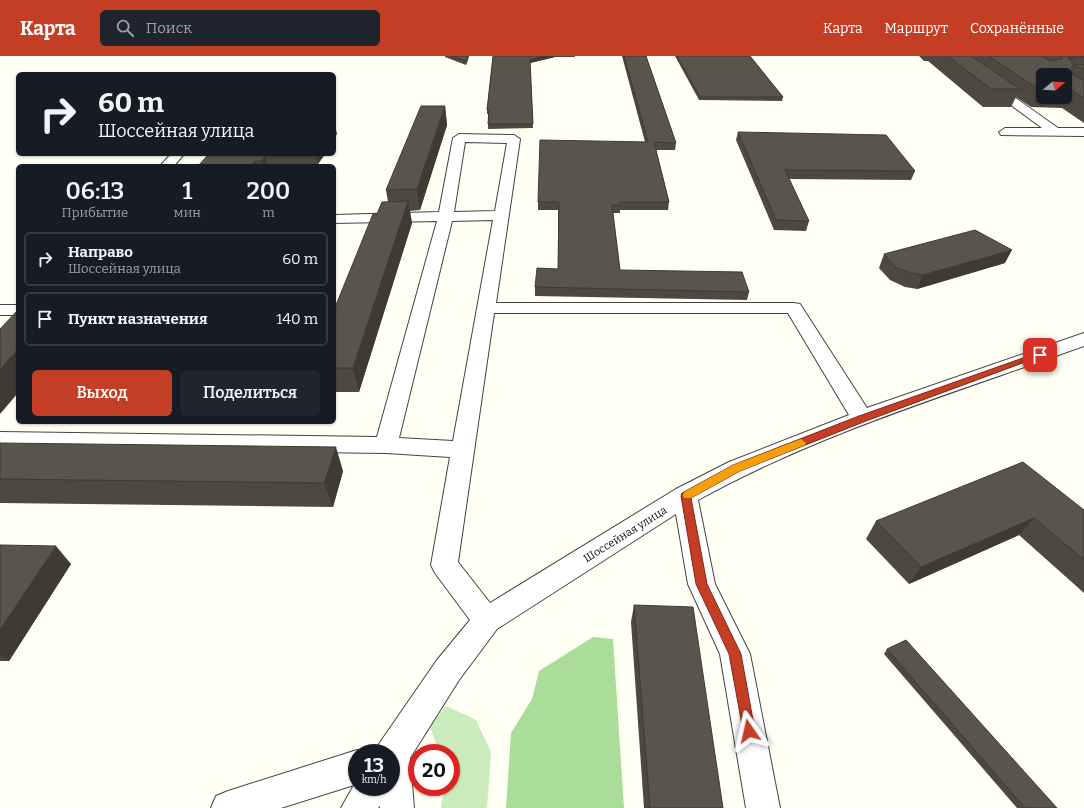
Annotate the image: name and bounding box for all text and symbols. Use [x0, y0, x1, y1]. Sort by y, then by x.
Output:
search box [100, 10, 380, 46]
text: Карта [20, 17, 76, 40]
icon: search [114, 17, 136, 39]
text: Поиск [146, 19, 192, 37]
text: Карта [823, 20, 863, 37]
text: Маршрут [885, 20, 948, 37]
text: Сохранённые [970, 20, 1064, 37]
north arrow [1036, 68, 1072, 104]
map controls [1036, 68, 1072, 104]
text: 60 m [98, 86, 164, 119]
icon: right [32, 88, 84, 140]
text: Шоссейная улица [98, 120, 254, 142]
text: 06:13 [66, 177, 124, 205]
text: 1 [182, 177, 192, 205]
text: 200 [246, 177, 290, 205]
text: Прибытие [62, 205, 128, 220]
text: мин [174, 205, 201, 220]
text: m [262, 205, 275, 220]
text: Направо [68, 243, 133, 261]
icon: right [34, 248, 56, 270]
text: 60 m [282, 250, 318, 268]
text: Шоссейная улица [68, 261, 181, 276]
icon: arrive [34, 308, 56, 330]
text: Пункт назначения [68, 310, 208, 328]
text: 140 m [276, 310, 318, 328]
pin [1023, 338, 1057, 372]
icon: arrive [1029, 344, 1051, 366]
button: Выход [32, 370, 172, 416]
button: Поделиться [180, 370, 320, 416]
street label: Шоссейная улица [581, 504, 669, 565]
position arrow [728, 710, 770, 752]
speed limit sign: 20 [408, 744, 460, 796]
text: 13 [364, 753, 384, 777]
text: km/h [362, 774, 386, 786]

